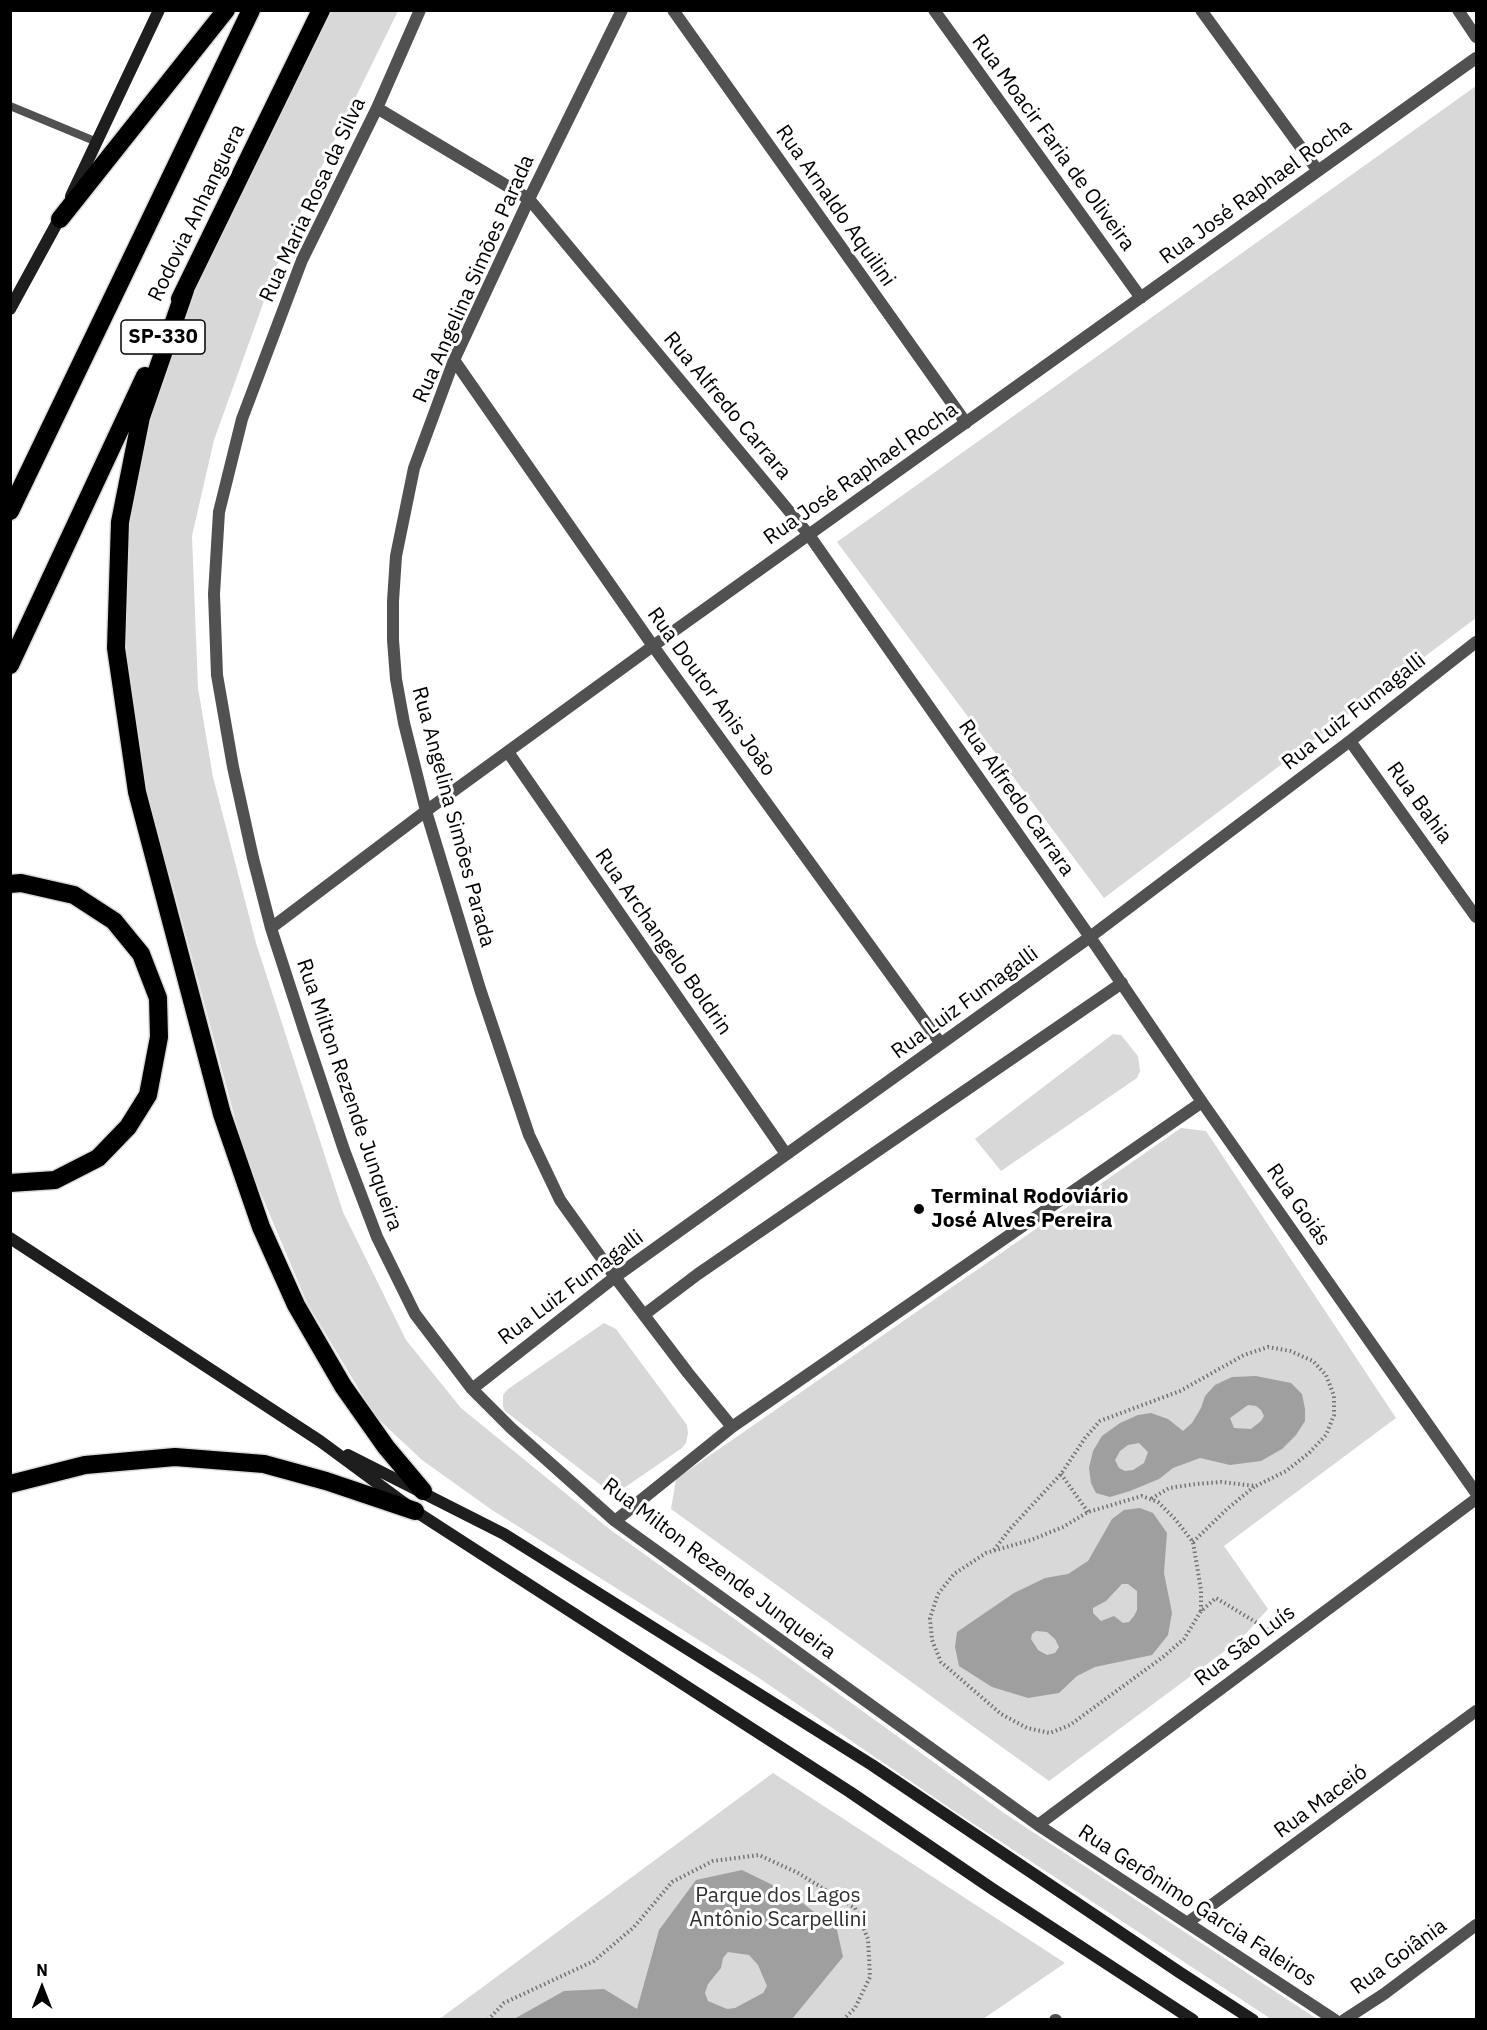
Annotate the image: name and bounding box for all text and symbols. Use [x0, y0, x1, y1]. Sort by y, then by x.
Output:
street label: Rua Moacir Faria de Oliveira [966, 30, 1140, 256]
street label: Rua Maria Rosa da Silva [254, 94, 372, 306]
street label: Rua José Raphael Rocha [1155, 114, 1357, 270]
street label: Rodovia Anhanguera [143, 120, 251, 306]
street label: Rua Arnaldo Aquilini [770, 120, 900, 292]
street label: Rua Angelina Simões Parada [408, 151, 540, 407]
road number: SP-330 [121, 320, 205, 354]
street label: Rua Alfredo Carrara [658, 327, 796, 485]
street label: Rua José Raphael Rocha [759, 397, 963, 551]
street label: Rua Doutor Anis João [641, 603, 781, 781]
street label: Rua Luiz Fumagalli [1277, 648, 1431, 776]
street label: Rua Angelina Simões Parada [406, 684, 500, 950]
street label: Rua Alfredo Carrara [953, 715, 1079, 881]
street label: Rua Bahia [1381, 757, 1457, 849]
street label: Rua Archangelo Boldrin [589, 844, 737, 1040]
street label: Rua Luiz Fumagalli [887, 941, 1043, 1065]
street label: Rua Milton Rezende Junqueira [291, 956, 407, 1234]
street label: Rua Goiás [1261, 1159, 1335, 1251]
place label: Terminal Rodoviário José Alves Pereira [931, 1184, 1128, 1234]
marker: Terminal Rodoviário José Alves Pereira [912, 1202, 926, 1216]
street label: Rua Luiz Fumagalli [493, 1225, 649, 1351]
street label: Rua Milton Rezende Junqueira [597, 1473, 841, 1665]
street label: Rua São Luís [1190, 1600, 1300, 1692]
street label: Rua Maceió [1270, 1760, 1372, 1844]
street label: Rua Gerônimo Garcia Faleiros [1073, 1819, 1321, 1993]
park label: Parque dos Lagos Antônio Scarpellini [689, 1883, 867, 1933]
street label: Rua Goiânia [1346, 1914, 1452, 2000]
north arrow [12, 1958, 72, 2018]
text: N [36, 1960, 48, 1980]

